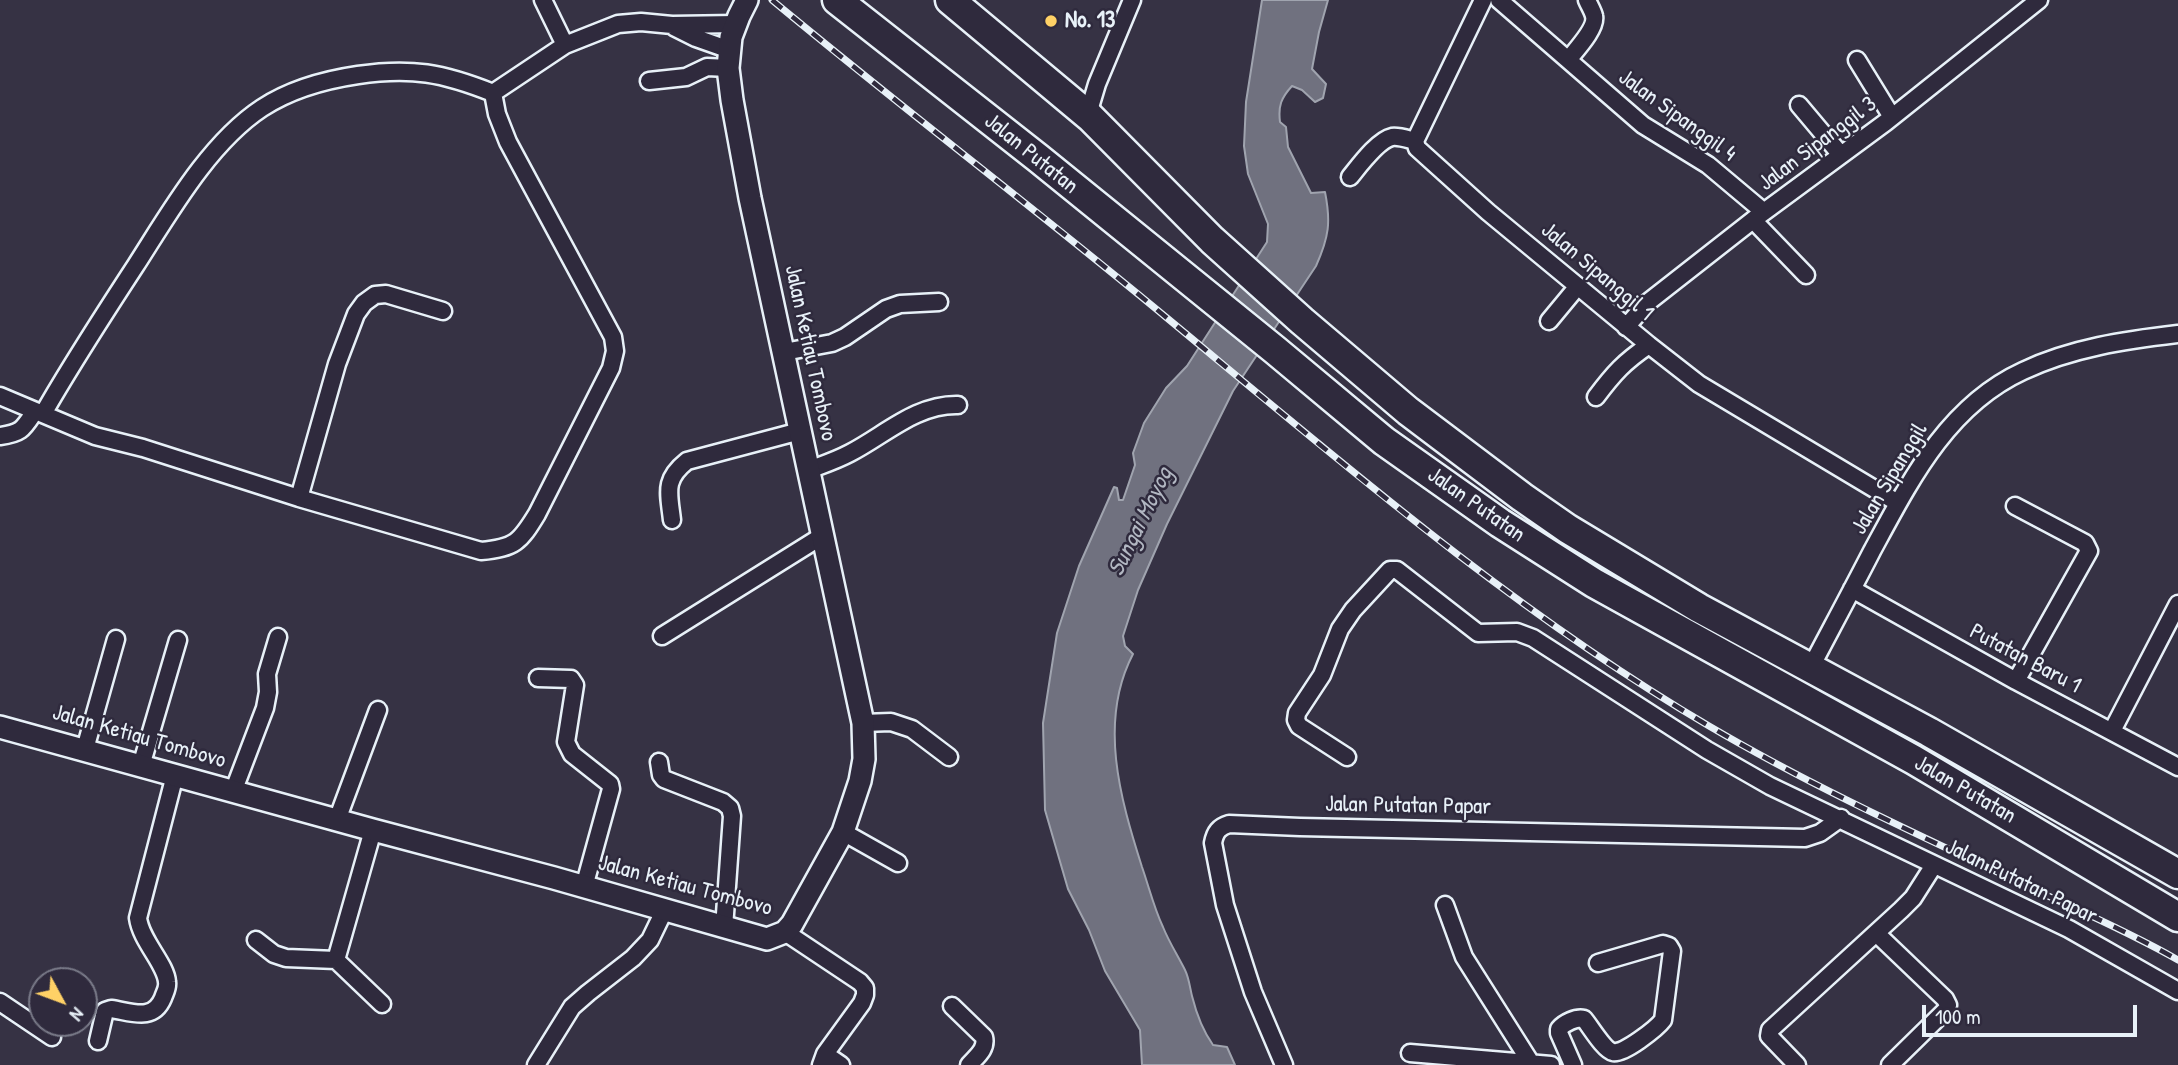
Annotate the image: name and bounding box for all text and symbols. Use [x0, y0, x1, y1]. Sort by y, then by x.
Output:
place label: No. 13 [1065, 7, 1115, 35]
marker: No. 13 [1043, 13, 1059, 29]
street label: Jalan Sipanggil 4 [1613, 64, 1741, 168]
street label: Jalan Sipanggil 3 [1754, 91, 1882, 197]
street label: Jalan Putatan [978, 108, 1084, 200]
street label: Jalan Sipanggil 1 [1535, 217, 1659, 327]
street label: Jalan Ketiau Tombovo [778, 263, 842, 443]
street label: Jalan Sipanggil [1846, 418, 1934, 540]
street label: Jalan Putatan [1422, 461, 1530, 549]
water label: Sungai Moyog [1102, 463, 1180, 581]
street label: Putatan Baru 1 [1965, 618, 2085, 700]
street label: Jalan Ketiau Tombovo [49, 699, 229, 775]
street label: Jalan Putatan [1909, 750, 2021, 830]
street label: Jalan Putatan Papar [1325, 791, 1491, 821]
street label: Jalan Putatan Papar [1940, 833, 2102, 931]
street label: Jalan Ketiau Tombovo [595, 850, 775, 922]
north arrow [28, 967, 98, 1037]
scale bar [1926, 992, 2141, 1036]
text: N [64, 1002, 90, 1027]
text: 100 m [1935, 1002, 1981, 1031]

